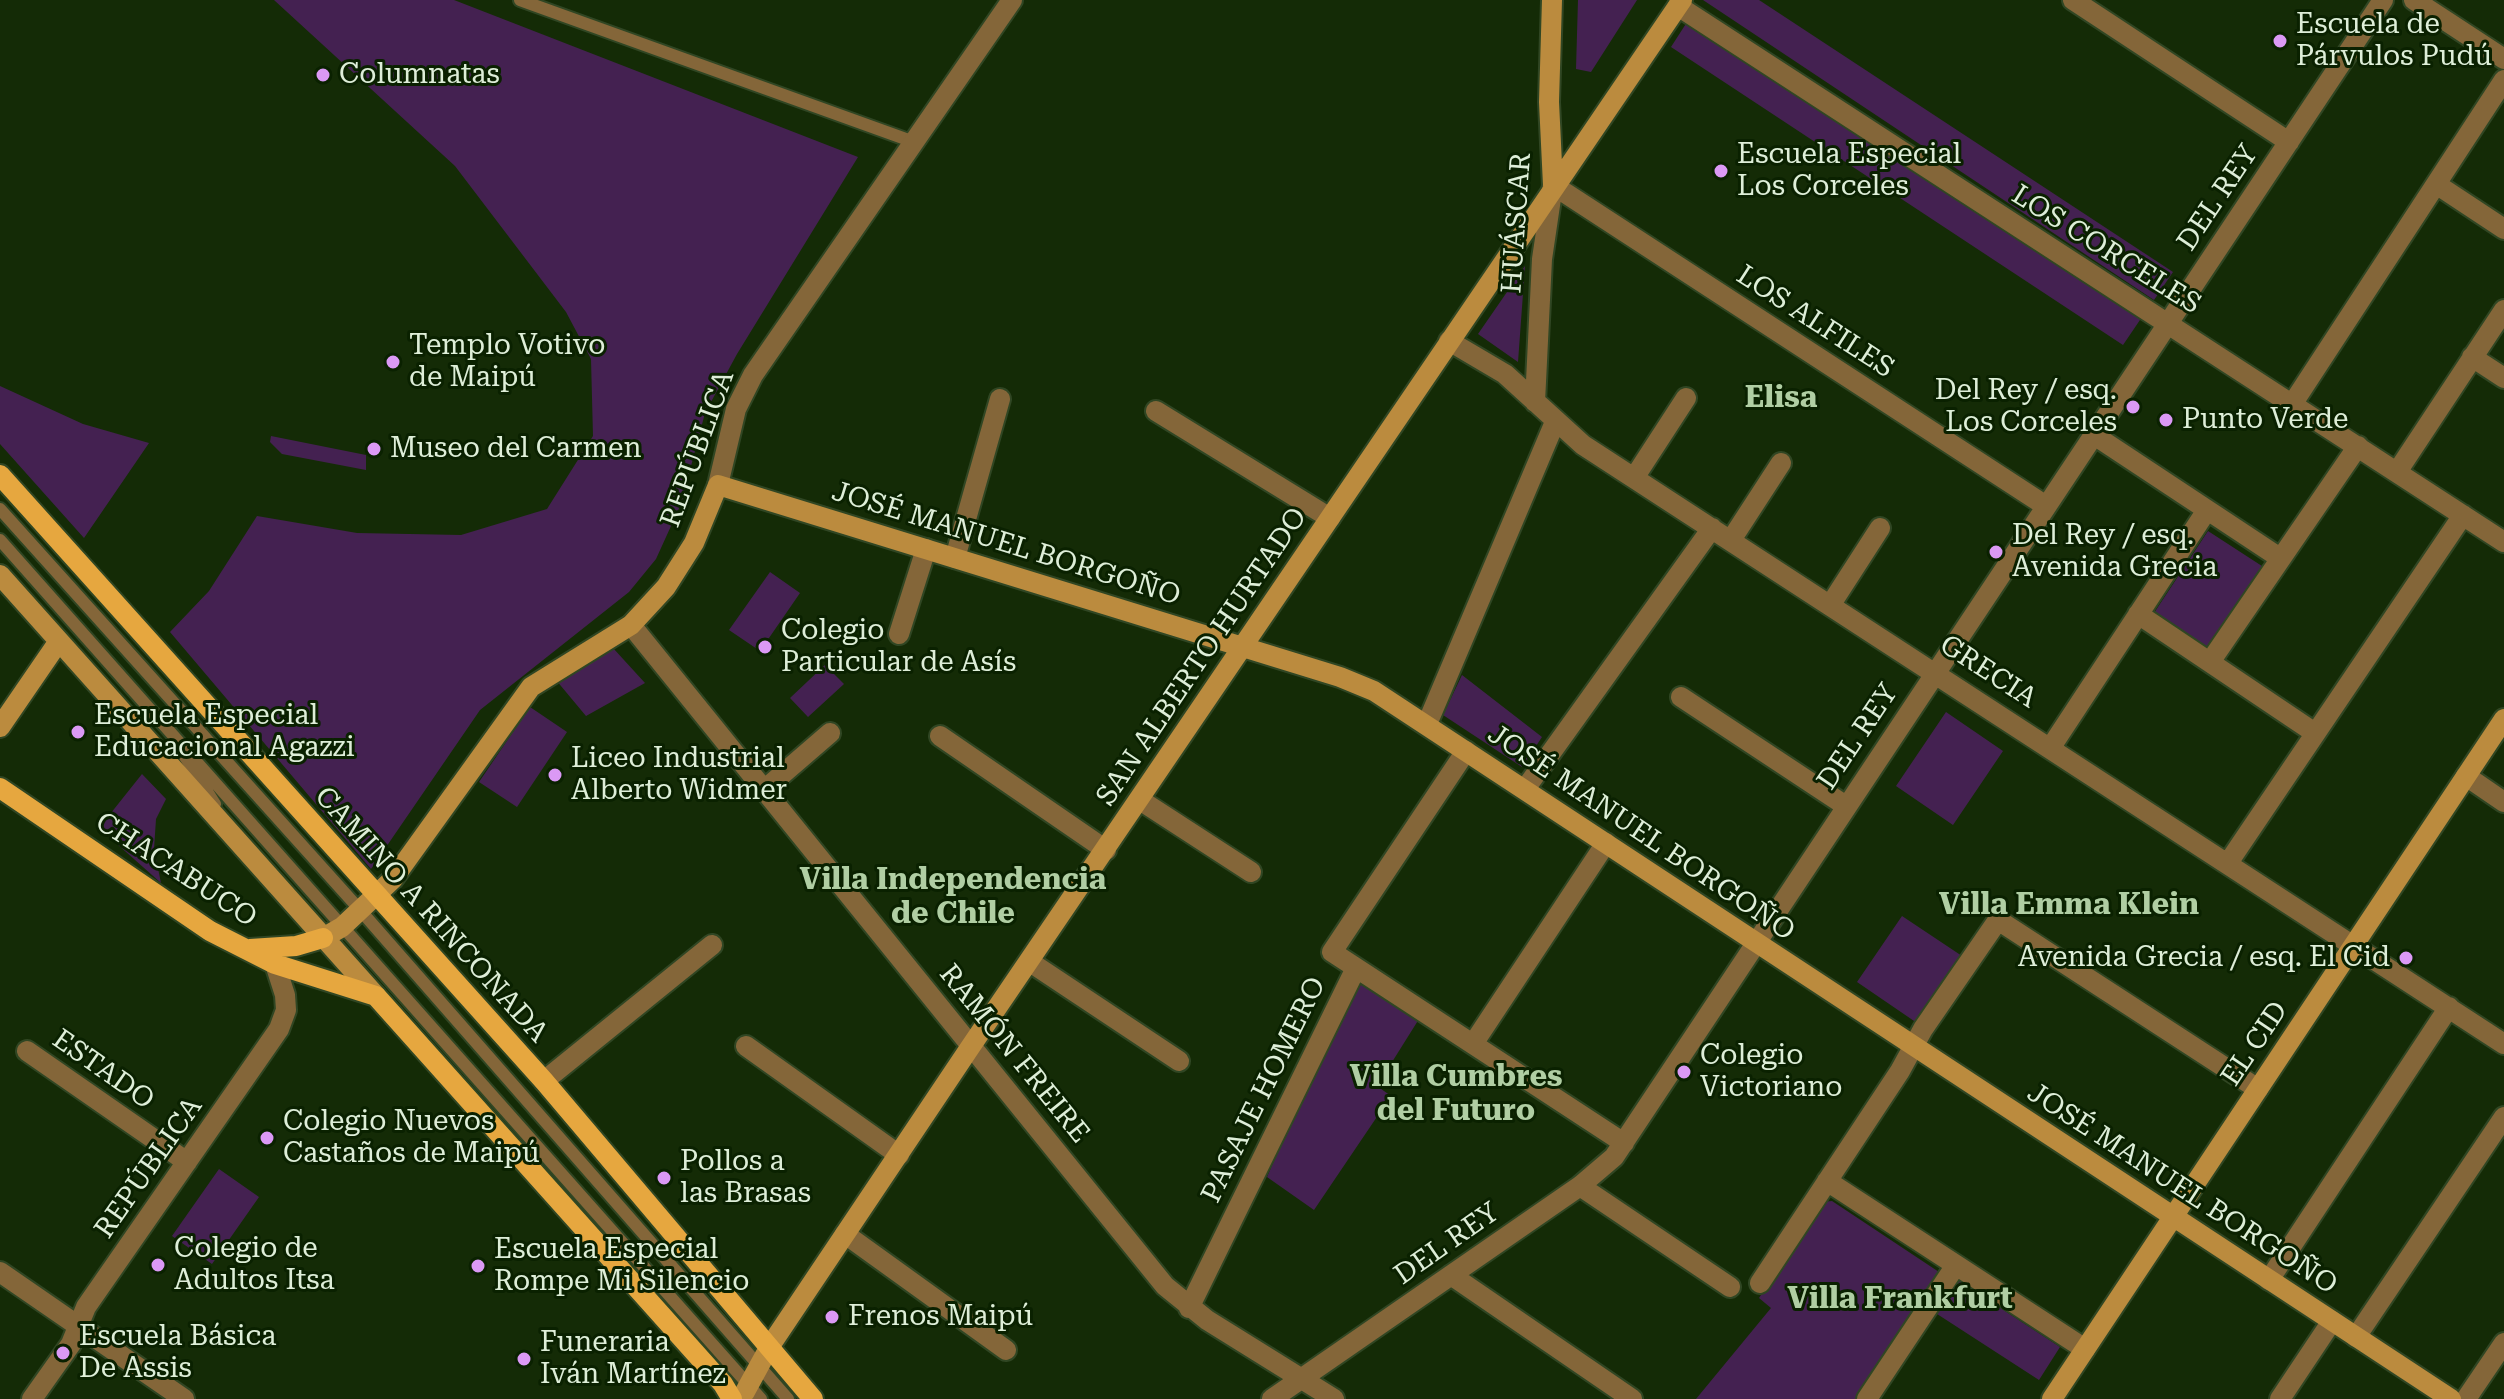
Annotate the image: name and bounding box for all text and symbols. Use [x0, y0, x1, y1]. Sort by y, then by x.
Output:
place label: Escuela de Párvulos Pudú [2296, 8, 2492, 74]
marker: Escuela de Párvulos Pudú [2271, 32, 2289, 50]
place label: Columnatas [339, 58, 500, 92]
marker: Columnatas [314, 66, 332, 84]
place label: Escuela Especial Los Corceles [1737, 138, 1961, 204]
street label: DEL REY [2170, 139, 2266, 257]
street label: HUÁSCAR [1495, 151, 1539, 295]
marker: Escuela Especial Los Corceles [1712, 162, 1730, 180]
street label: LOS CORCELES [2005, 178, 2207, 322]
street label: LOS ALFILES [1730, 259, 1900, 385]
place label: Templo Votivo de Maipú [409, 329, 606, 395]
marker: Templo Votivo de Maipú [384, 353, 402, 371]
street label: REPÚBLICA [654, 366, 742, 532]
place label: Del Rey / esq. Los Corceles [1935, 374, 2117, 440]
district label: Elisa [1745, 380, 1817, 416]
marker: Del Rey / esq. Los Corceles [2124, 398, 2142, 416]
place label: Punto Verde [2182, 403, 2348, 437]
marker: Punto Verde [2157, 411, 2175, 429]
place label: Museo del Carmen [390, 432, 641, 466]
marker: Museo del Carmen [365, 440, 383, 458]
street label: JOSÉ MANUEL BORGOÑO [828, 475, 1184, 613]
street label: SAN ALBERTO HURTADO [1090, 502, 1314, 812]
place label: Del Rey / esq. Avenida Grecia [2012, 519, 2217, 585]
marker: Del Rey / esq. Avenida Grecia [1987, 543, 2005, 561]
place label: Colegio Particular de Asís [781, 614, 1016, 680]
street label: GRECIA [1933, 628, 2043, 716]
marker: Colegio Particular de Asís [756, 638, 774, 656]
street label: DEL REY [1810, 678, 1906, 796]
place label: Escuela Especial Educacional Agazzi [94, 699, 355, 765]
street label: JOSÉ MANUEL BORGOÑO [1481, 718, 1801, 948]
marker: Escuela Especial Educacional Agazzi [69, 723, 87, 741]
place label: Liceo Industrial Alberto Widmer [571, 742, 787, 808]
marker: Liceo Industrial Alberto Widmer [546, 766, 564, 784]
street label: CAMINO A RINCONADA [307, 780, 555, 1050]
street label: CHACABUCO [89, 805, 263, 935]
district label: Villa Independencia de Chile [800, 862, 1106, 932]
district label: Villa Emma Klein [1939, 887, 2199, 923]
place label: Avenida Grecia / esq. El Cid [2018, 941, 2390, 975]
marker: Avenida Grecia / esq. El Cid [2397, 949, 2415, 967]
street label: RAMÓN FREIRE [932, 958, 1096, 1150]
street label: PASAJE HOMERO [1195, 972, 1333, 1208]
street label: EL CID [2215, 995, 2295, 1093]
street label: ESTADO [46, 1023, 160, 1117]
place label: Colegio Victoriano [1700, 1039, 1842, 1105]
district label: Villa Cumbres del Futuro [1349, 1059, 1563, 1130]
marker: Colegio Victoriano [1675, 1063, 1693, 1081]
street label: JOSÉ MANUEL BORGOÑO [2021, 1076, 2343, 1302]
street label: REPÚBLICA [88, 1091, 210, 1245]
place label: Colegio Nuevos Castaños de Maipú [283, 1105, 539, 1171]
marker: Colegio Nuevos Castaños de Maipú [258, 1129, 276, 1147]
place label: Pollos a las Brasas [680, 1145, 811, 1211]
marker: Pollos a las Brasas [655, 1169, 673, 1187]
street label: DEL REY [1388, 1196, 1506, 1292]
place label: Colegio de Adultos Itsa [174, 1232, 335, 1298]
place label: Escuela Especial Rompe Mi Silencio [494, 1233, 749, 1299]
marker: Colegio de Adultos Itsa [149, 1256, 167, 1274]
marker: Escuela Especial Rompe Mi Silencio [469, 1257, 487, 1275]
district label: Villa Frankfurt [1787, 1281, 2013, 1317]
place label: Frenos Maipú [848, 1300, 1033, 1334]
marker: Frenos Maipú [823, 1308, 841, 1326]
place label: Escuela Básica De Assis [79, 1320, 276, 1386]
place label: Funeraria Iván Martínez [540, 1326, 726, 1392]
marker: Escuela Básica De Assis [54, 1344, 72, 1362]
marker: Funeraria Iván Martínez [515, 1350, 533, 1368]

